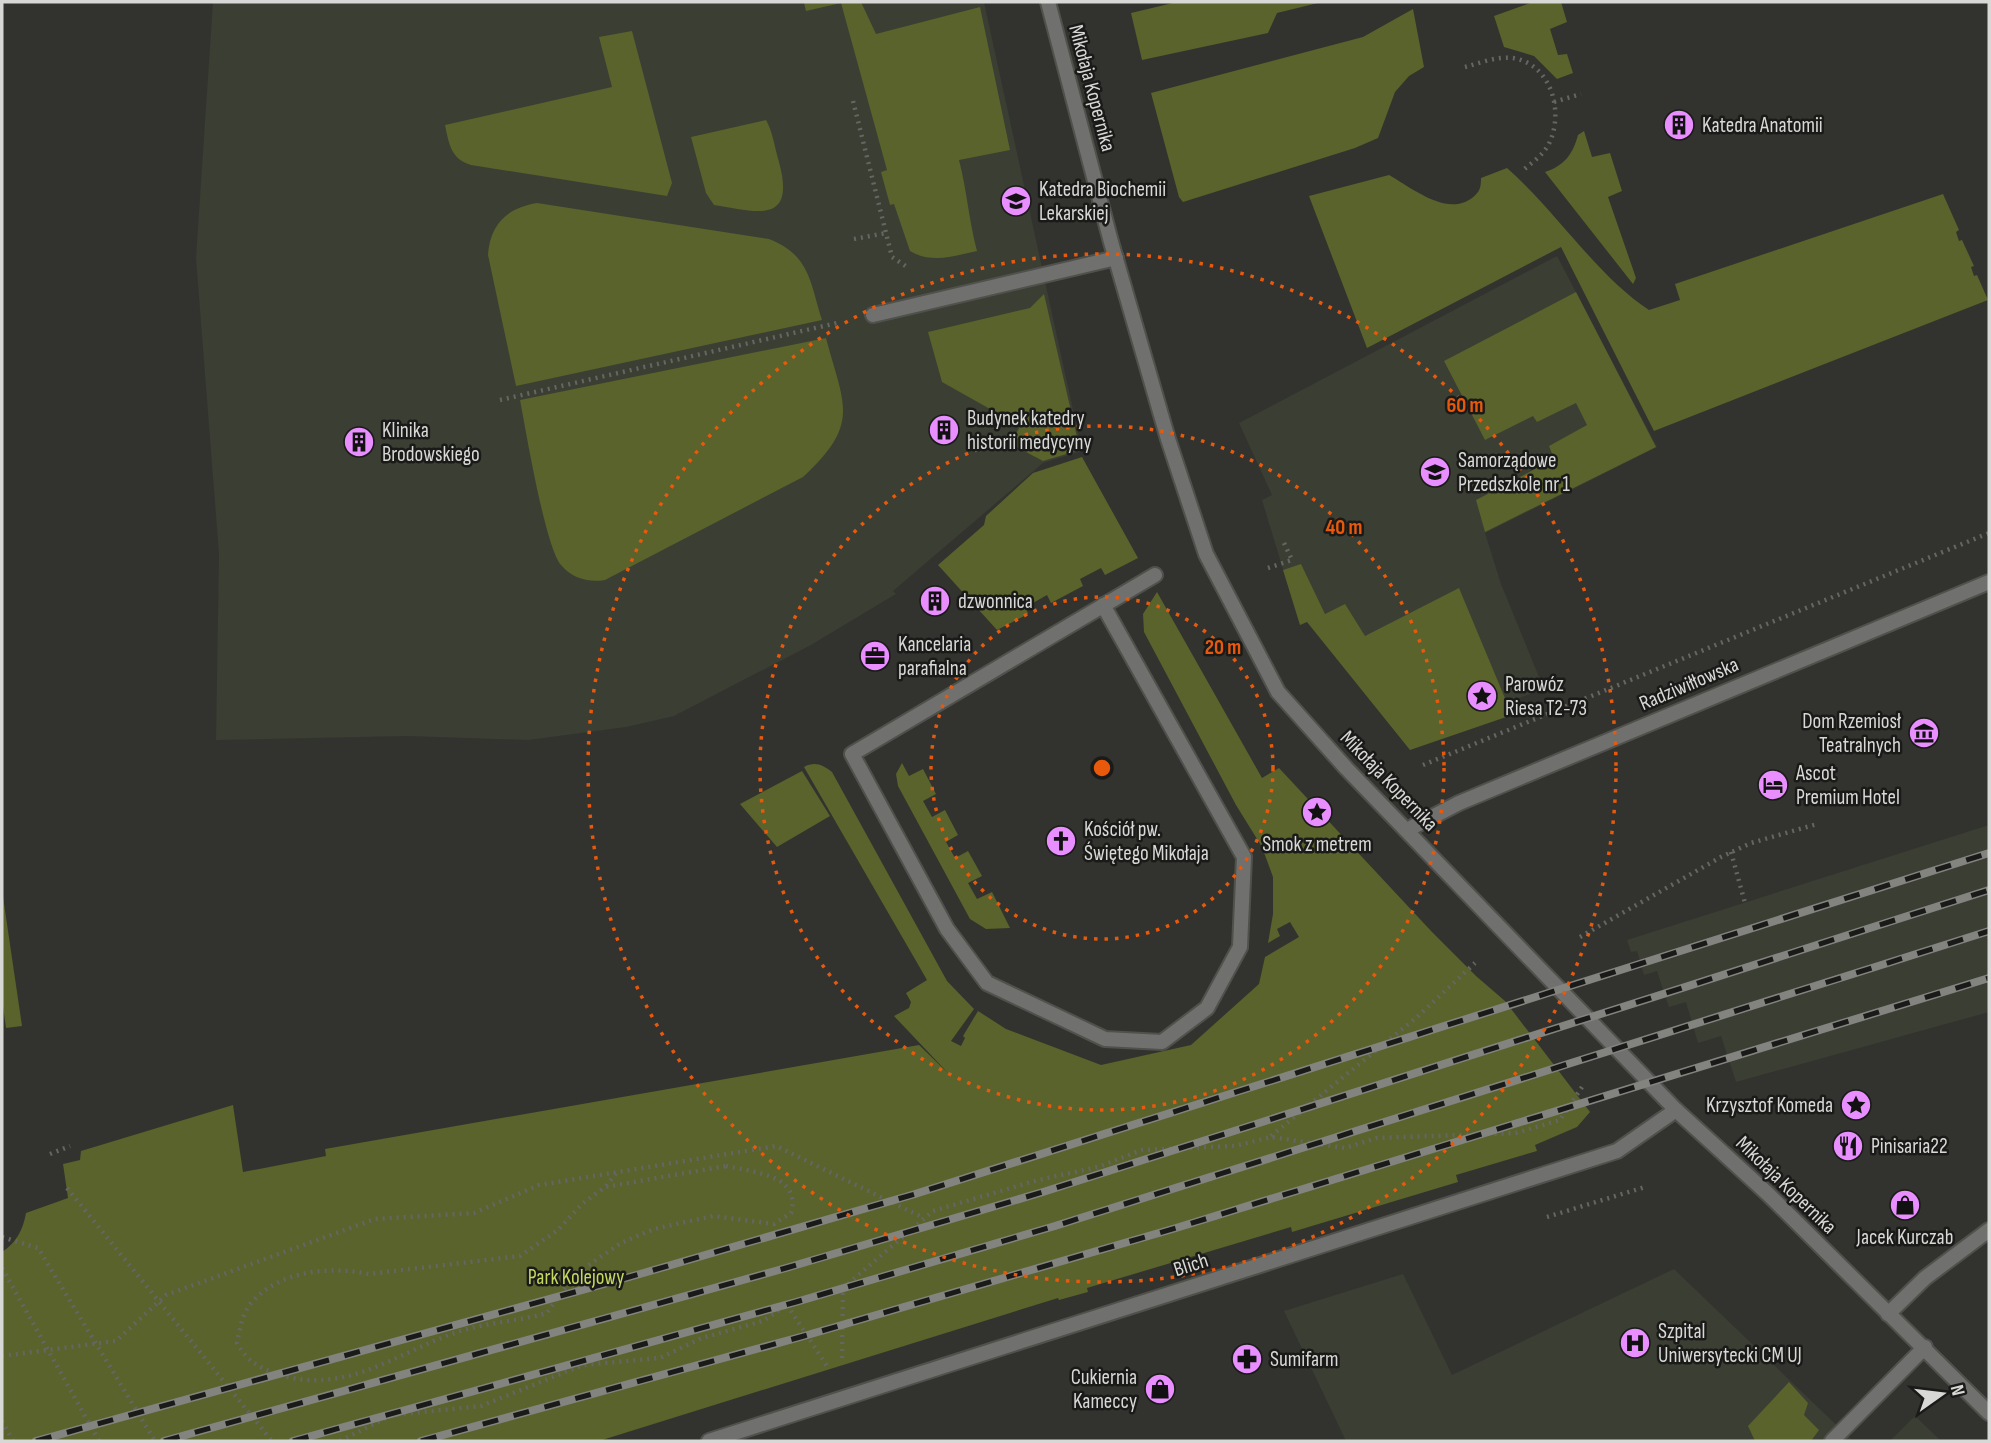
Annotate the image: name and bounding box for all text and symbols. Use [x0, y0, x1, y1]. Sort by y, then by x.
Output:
street label: Mikołaja Kopernika [1063, 22, 1121, 154]
building icon: Katedra Anatomii [1662, 108, 1696, 142]
place label: Katedra Anatomii [1702, 113, 1823, 138]
place label: Katedra Biochemii Lekarskiej [1039, 177, 1166, 226]
school or university icon: Katedra Biochemii Lekarskiej [999, 184, 1033, 218]
text: 60 m [1446, 393, 1484, 418]
place label: Budynek katedry historii medycyny [967, 406, 1092, 455]
building icon: Budynek katedry historii medycyny [927, 413, 961, 447]
place label: Klinika Brodowskiego [382, 418, 480, 467]
building icon: Klinika Brodowskiego [342, 425, 376, 459]
place label: Samorządowe Przedszkole nr 1 [1458, 448, 1571, 497]
school or university icon: Samorządowe Przedszkole nr 1 [1418, 455, 1452, 489]
text: 40 m [1326, 515, 1362, 540]
building icon: dzwonnica [918, 584, 952, 618]
place label: dzwonnica [958, 589, 1033, 614]
place label: Kancelaria parafialna [898, 632, 971, 681]
text: 20 m [1205, 635, 1241, 660]
office icon: Kancelaria parafialna [858, 639, 892, 673]
street label: Radziwiłłowska [1636, 652, 1742, 716]
place label: Parowóz Riesa T2-73 [1505, 672, 1587, 721]
place icon: Parowóz Riesa T2-73 [1465, 679, 1499, 713]
place label: Dom Rzemiosł Teatralnych [1802, 709, 1901, 758]
museum icon: Dom Rzemiosł Teatralnych [1907, 716, 1941, 750]
street label: Mikołaja Kopernika [1335, 726, 1443, 836]
centre of rings [1090, 756, 1114, 780]
place label: Ascot Premium Hotel [1795, 761, 1900, 810]
hotel icon: Ascot Premium Hotel [1756, 768, 1790, 802]
place icon: Smok z metrem [1300, 795, 1334, 829]
place label: Kościół pw. Świętego Mikołaja [1084, 817, 1209, 866]
church icon: Kościół pw. Świętego Mikołaja [1044, 824, 1078, 858]
place label: Smok z metrem [1262, 832, 1372, 857]
place icon: Krzysztof Komeda [1839, 1088, 1873, 1122]
place label: Krzysztof Komeda [1706, 1093, 1833, 1118]
restaurant icon: Pinisaria22 [1831, 1129, 1865, 1163]
street label: Mikołaja Kopernika [1731, 1131, 1841, 1239]
place label: Pinisaria22 [1871, 1134, 1948, 1159]
shop icon: Jacek Kurczab [1888, 1188, 1922, 1222]
place label: Jacek Kurczab [1856, 1225, 1953, 1250]
street label: Blich [1170, 1248, 1212, 1282]
park label: Park Kolejowy [528, 1265, 624, 1290]
place label: Szpital Uniwersytecki CM UJ [1658, 1319, 1802, 1368]
hospital icon: Szpital Uniwersytecki CM UJ [1618, 1326, 1652, 1360]
pharmacy icon: Sumifarm [1230, 1342, 1264, 1376]
place label: Sumifarm [1270, 1347, 1339, 1372]
north arrow [1907, 1359, 1977, 1429]
place label: Cukiernia Kameccy [1071, 1365, 1137, 1414]
shop icon: Cukiernia Kameccy [1143, 1372, 1177, 1406]
text: N [1945, 1383, 1969, 1398]

